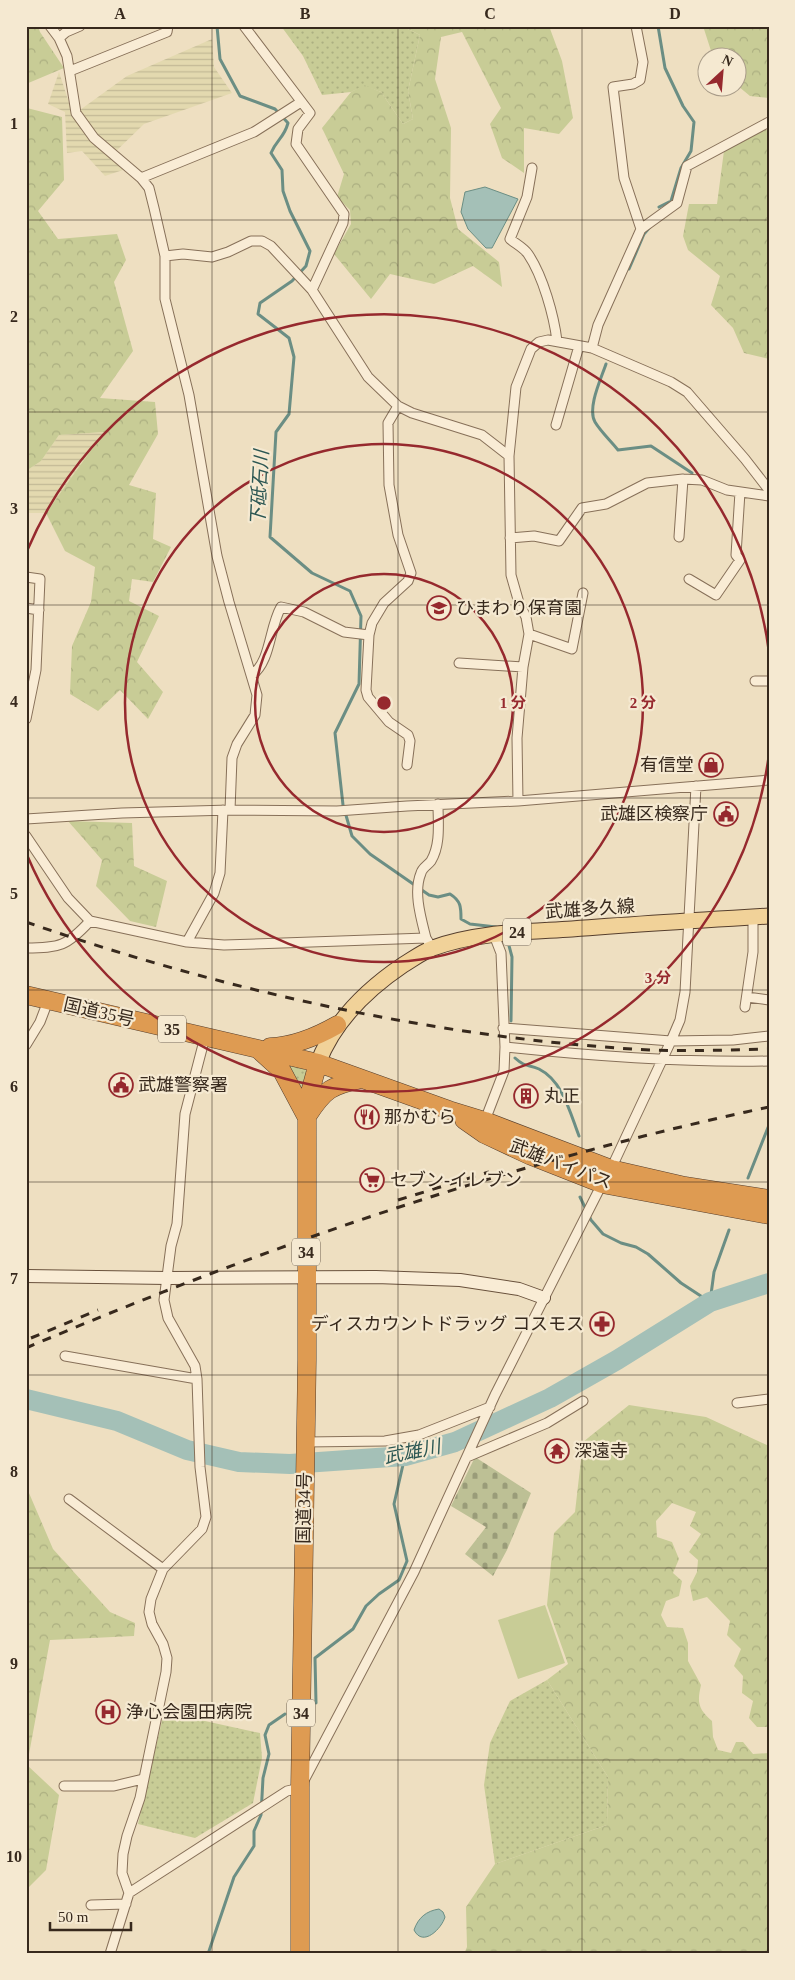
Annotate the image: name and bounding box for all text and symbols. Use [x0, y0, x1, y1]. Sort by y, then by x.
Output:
text: A [114, 5, 126, 22]
text: B [300, 5, 311, 22]
text: C [484, 5, 496, 22]
text: D [669, 5, 681, 22]
north arrow [698, 48, 748, 98]
text: N [720, 52, 735, 70]
text: 1 [10, 115, 18, 132]
text: 2 [10, 308, 18, 325]
water label: 下砥石川 [247, 448, 272, 527]
text: 3 [10, 500, 18, 517]
school or university icon: ひまわり保育園 [426, 595, 452, 621]
place label: ひまわり保育園 [456, 598, 582, 618]
text: 4 [10, 693, 18, 710]
centre of rings [375, 694, 393, 712]
text: 1 分 [500, 695, 526, 711]
text: 2 分 [630, 695, 656, 711]
shop icon: 有信堂 [698, 752, 724, 778]
place label: 有信堂 [640, 755, 694, 775]
public building icon: 武雄区検察庁 [713, 801, 739, 827]
place label: 武雄区検察庁 [600, 804, 708, 824]
text: 5 [10, 885, 18, 902]
street label: 武雄多久線 [544, 896, 636, 922]
road number: 24 [503, 919, 531, 946]
text: 3 分 [645, 970, 671, 986]
street label: 国道35号 [62, 994, 136, 1030]
road number: 35 [158, 1016, 186, 1042]
public building icon: 武雄警察署 [108, 1072, 134, 1098]
place label: 武雄警察署 [138, 1075, 228, 1095]
text: 6 [10, 1078, 18, 1095]
building icon: 丸正 [513, 1083, 539, 1109]
place label: 丸正 [544, 1086, 580, 1106]
restaurant icon: 那かむら [354, 1104, 380, 1130]
place label: 那かむら [384, 1107, 456, 1127]
street label: 武雄バイパス [507, 1135, 615, 1193]
supermarket icon: セブン-イレブン [359, 1167, 385, 1193]
place label: セブン-イレブン [390, 1170, 522, 1190]
road number: 34 [292, 1238, 320, 1266]
text: 7 [10, 1270, 18, 1287]
pharmacy icon: ディスカウントドラッグ コスモス [589, 1311, 615, 1337]
place label: ディスカウントドラッグ コスモス [311, 1314, 584, 1334]
water label: 武雄川 [382, 1435, 444, 1467]
temple icon: 深遠寺 [544, 1438, 570, 1464]
place label: 深遠寺 [574, 1441, 628, 1461]
text: 8 [10, 1463, 18, 1480]
street label: 国道34号 [293, 1472, 315, 1544]
text: 9 [10, 1655, 18, 1672]
hospital icon: 浄心会園田病院 [95, 1699, 121, 1725]
road number: 34 [287, 1700, 315, 1726]
place label: 浄心会園田病院 [126, 1702, 252, 1722]
text: 10 [6, 1848, 22, 1865]
scale bar [50, 1900, 131, 1932]
text: 50 m [58, 1909, 89, 1925]

